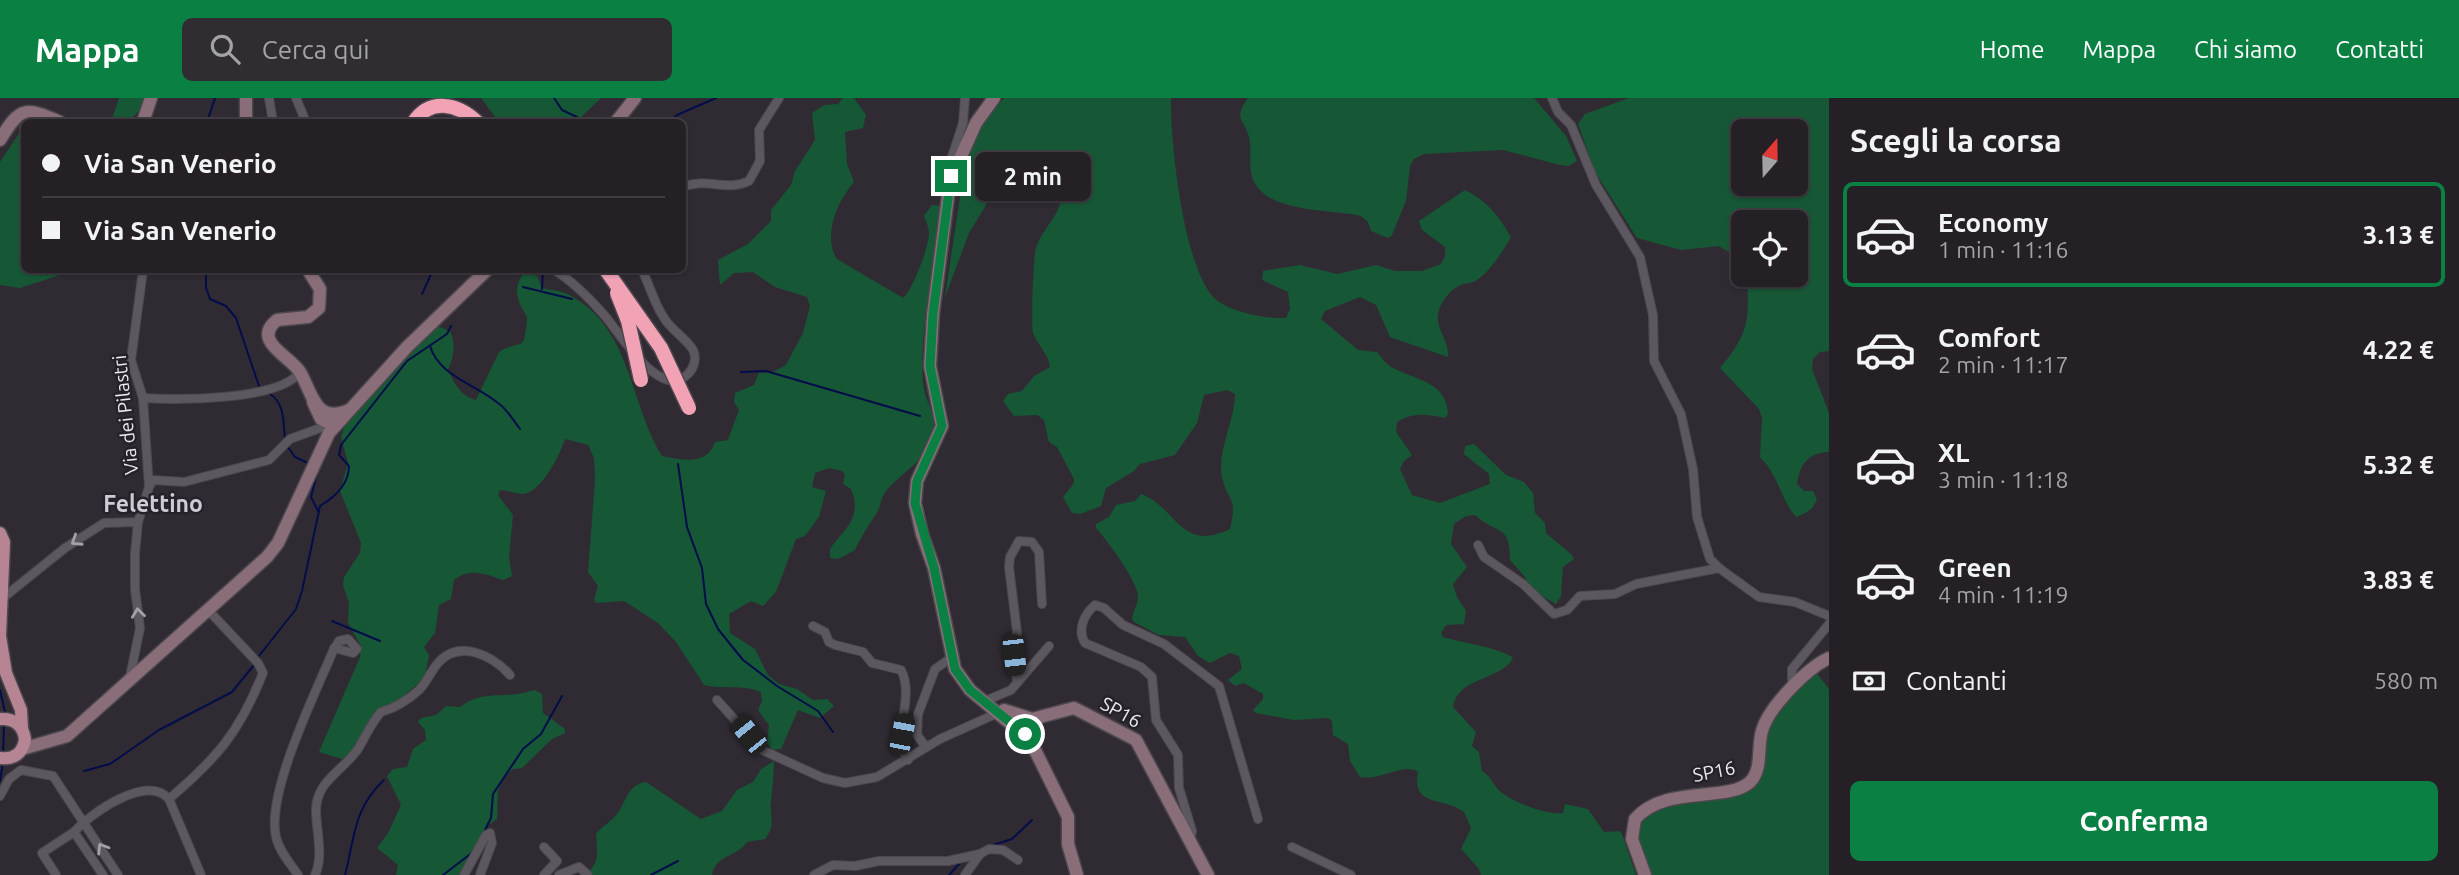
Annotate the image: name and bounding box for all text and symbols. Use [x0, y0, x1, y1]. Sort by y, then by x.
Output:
search box [182, 18, 672, 81]
icon: search [206, 30, 244, 68]
text: Mappa [35, 31, 140, 68]
text: Cerca qui [262, 35, 370, 64]
text: Home [1980, 36, 2044, 63]
text: Mappa [2082, 36, 2156, 63]
text: Chi siamo [2194, 36, 2297, 63]
text: Contatti [2335, 36, 2424, 63]
north arrow [1731, 119, 1808, 196]
map controls [1731, 119, 1808, 287]
text: Scegli la corsa [1850, 122, 2062, 158]
text: Via San Venerio [84, 149, 277, 178]
callout: 2 min [976, 152, 1091, 200]
route end [935, 160, 967, 192]
text: 2 min [1004, 164, 1062, 189]
icon: car [1854, 203, 1917, 266]
text: Economy [1938, 208, 2048, 237]
button: locate [1731, 210, 1808, 287]
text: Via San Venerio [84, 216, 277, 245]
text: 3.13 € [2363, 220, 2434, 249]
text: 1 min · 11:16 [1938, 237, 2069, 262]
icon: car [1854, 318, 1917, 381]
text: Comfort [1938, 323, 2041, 352]
text: 4.22 € [2363, 335, 2434, 364]
text: 2 min · 11:17 [1938, 352, 2069, 377]
street label: Via dei Pilastri [108, 354, 142, 476]
icon: car [1854, 433, 1917, 496]
text: XL [1938, 438, 1969, 467]
text: 5.32 € [2363, 450, 2434, 479]
text: 3 min · 11:18 [1938, 467, 2069, 492]
district label: Felettino [103, 491, 203, 516]
one-way arrow [71, 532, 84, 545]
icon: car [1854, 548, 1917, 611]
text: Green [1938, 553, 2012, 582]
text: 3.83 € [2363, 565, 2434, 594]
text: 4 min · 11:19 [1938, 582, 2069, 607]
one-way arrow [130, 607, 145, 619]
car [1002, 633, 1027, 677]
icon: cash [1850, 662, 1888, 700]
text: Contanti [1906, 666, 2007, 695]
text: 580 m [2374, 668, 2438, 693]
street label: SP16 [1097, 692, 1145, 732]
car [888, 711, 917, 757]
car [728, 712, 771, 758]
route start [1009, 718, 1041, 750]
street label: SP16 [1691, 756, 1737, 786]
button: Conferma [1850, 781, 2438, 861]
one-way arrow [97, 842, 110, 855]

